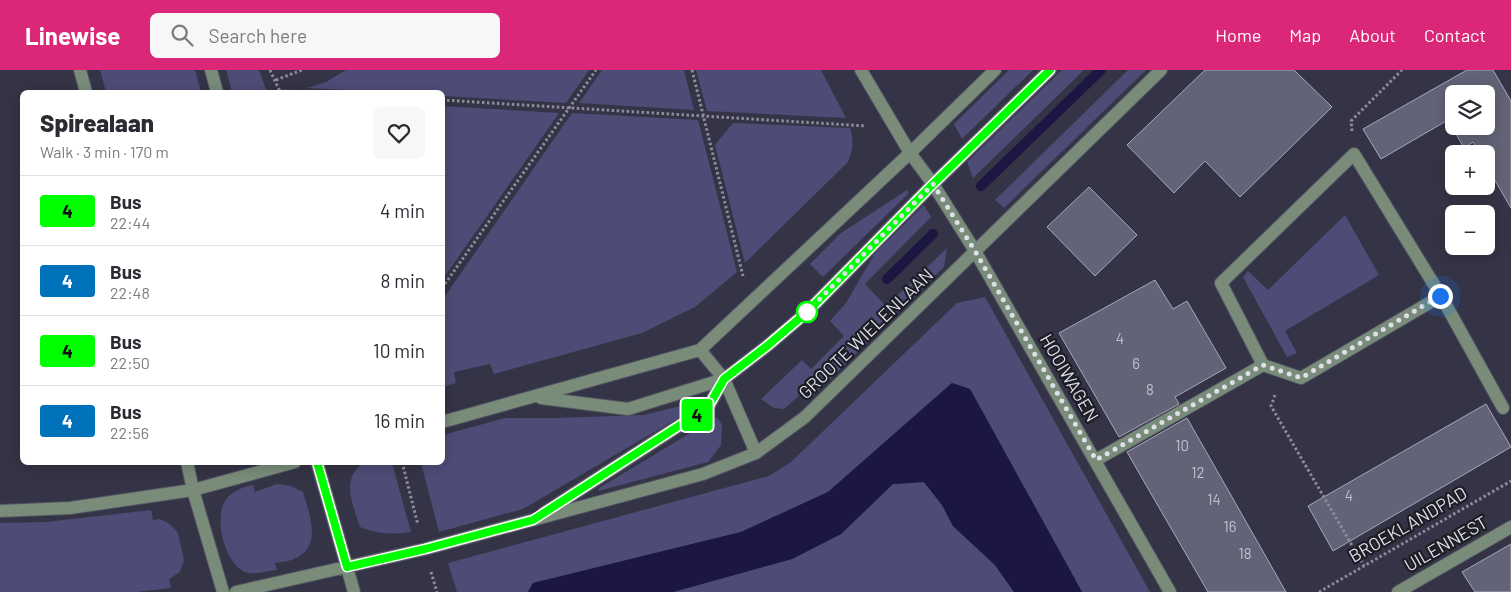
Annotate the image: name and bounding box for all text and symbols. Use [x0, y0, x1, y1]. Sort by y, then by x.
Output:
search box [150, 13, 500, 58]
text: Linewise [25, 21, 120, 50]
icon: search [168, 21, 196, 49]
text: Search here [208, 24, 307, 47]
text: Home [1215, 24, 1261, 46]
text: Map [1289, 24, 1321, 46]
text: About [1349, 24, 1396, 46]
text: Contact [1424, 24, 1486, 46]
map controls [1445, 85, 1495, 255]
button: layers [1445, 85, 1495, 135]
button: heart [373, 107, 425, 159]
text: Spirealaan [40, 108, 154, 137]
text: Walk · 3 min · 170 m [40, 142, 169, 161]
button: + [1445, 145, 1495, 195]
text: Bus [110, 190, 142, 213]
text: 4 min [380, 199, 425, 222]
text: 4 [62, 200, 73, 222]
button: − [1445, 205, 1495, 255]
text: 22:44 [110, 213, 150, 232]
text: Bus [110, 260, 142, 283]
street label: GROOTE WIELENLAAN [793, 263, 937, 403]
text: 8 min [381, 269, 425, 292]
text: 4 [62, 270, 73, 292]
text: 22:48 [110, 283, 150, 302]
your location [1428, 284, 1453, 309]
unlabelled marker [796, 301, 818, 323]
house number: 4 [1116, 329, 1124, 347]
text: Bus [110, 330, 142, 353]
street label: HOOIWAGEN [1036, 330, 1104, 425]
text: 10 min [373, 339, 425, 362]
text: 4 [62, 340, 73, 362]
text: 22:50 [110, 353, 150, 372]
house number: 6 [1132, 354, 1140, 372]
house number: 8 [1146, 380, 1154, 398]
line badge: 4 [681, 399, 713, 431]
text: Bus [110, 400, 142, 423]
text: 4 [692, 404, 702, 426]
text: 16 min [374, 409, 425, 432]
text: 4 [62, 410, 73, 432]
text: 22:56 [110, 423, 149, 442]
house number: 10 [1175, 436, 1189, 454]
house number: 12 [1191, 463, 1205, 481]
street label: BROEKLANDPAD [1345, 481, 1470, 567]
house number: 4 [1345, 486, 1353, 504]
house number: 14 [1207, 490, 1221, 508]
street label: UILENNEST [1400, 510, 1491, 576]
house number: 16 [1224, 517, 1236, 535]
house number: 18 [1238, 544, 1252, 562]

